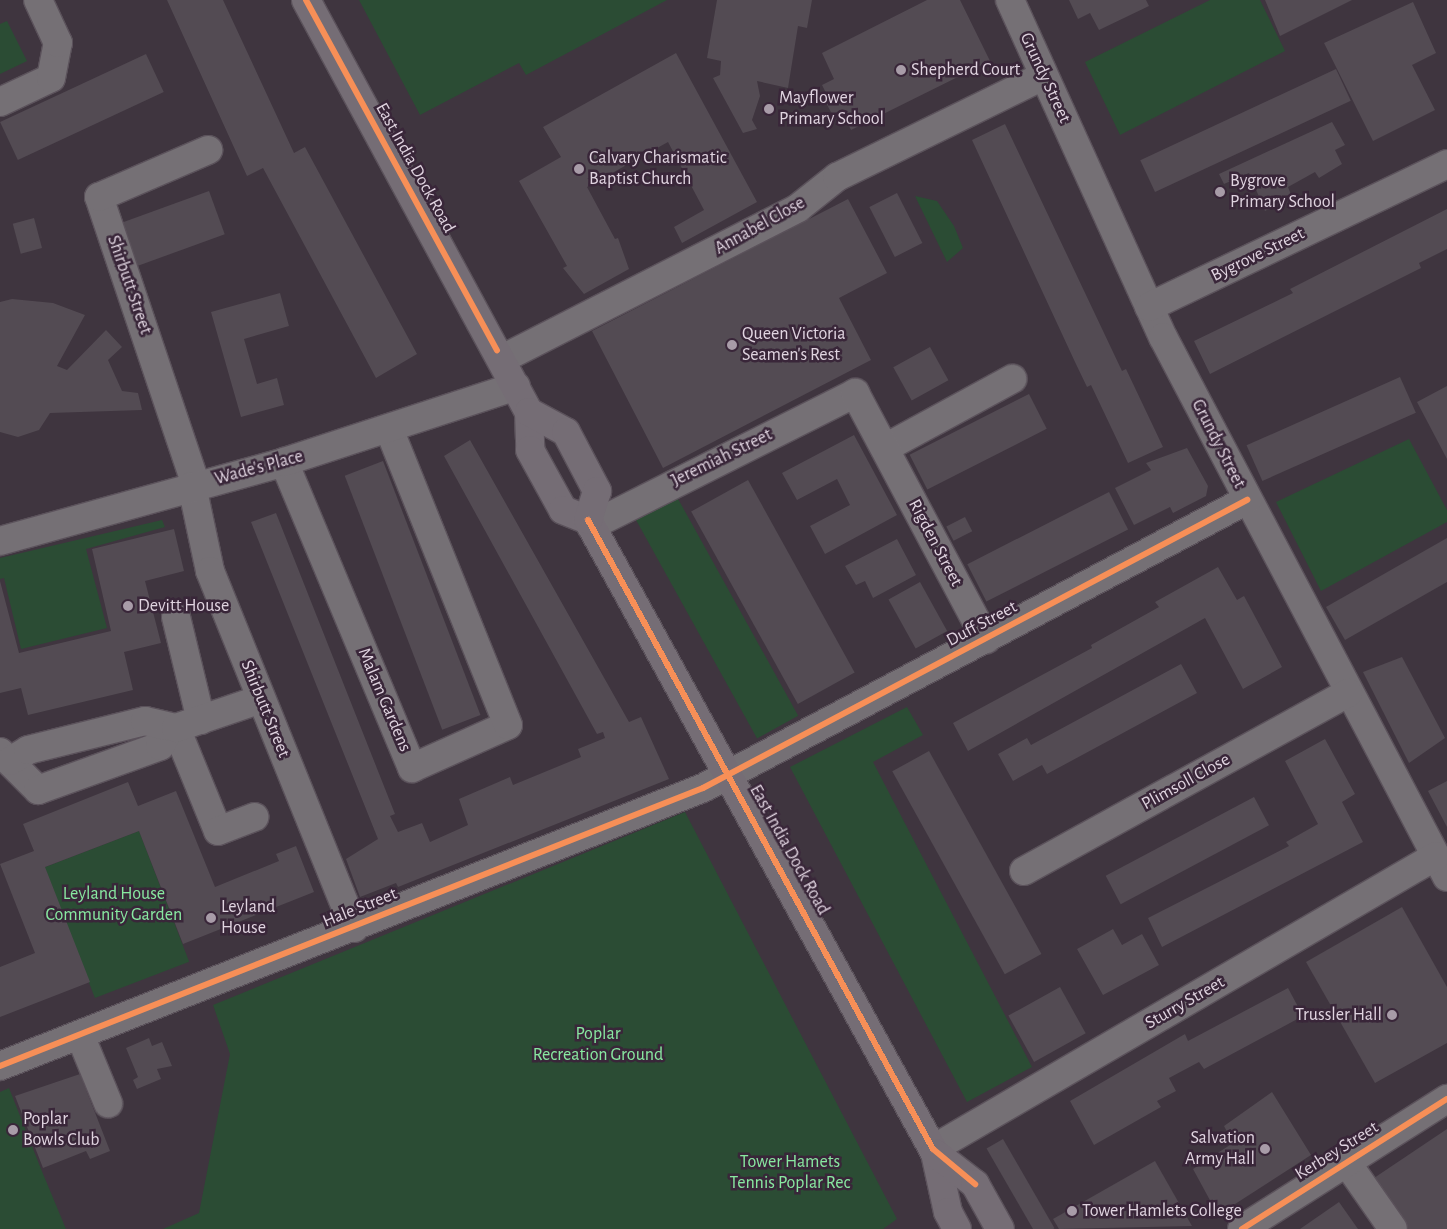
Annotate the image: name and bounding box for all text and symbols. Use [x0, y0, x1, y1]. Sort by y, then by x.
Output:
street label: Grundy Street [1015, 30, 1075, 126]
place label: Shepherd Court [911, 59, 1020, 81]
marker: Shepherd Court [895, 64, 907, 76]
place label: Mayflower Primary School [779, 88, 884, 130]
street label: East India Dock Road [370, 99, 460, 237]
marker: Mayflower Primary School [763, 103, 775, 115]
place label: Calvary Charismatic Baptist Church [589, 148, 727, 190]
marker: Calvary Charismatic Baptist Church [573, 163, 585, 175]
place label: Bygrove Primary School [1230, 171, 1335, 213]
marker: Bygrove Primary School [1214, 186, 1226, 198]
street label: Annabel Close [711, 192, 809, 260]
street label: Bygrove Street [1208, 223, 1308, 287]
street label: Shirbutt Street [102, 233, 156, 337]
place label: Queen Victoria Seamen's Rest [742, 324, 846, 366]
marker: Queen Victoria Seamen's Rest [726, 339, 738, 351]
street label: Grundy Street [1186, 396, 1250, 492]
street label: Jeremiah Street [668, 424, 776, 492]
street label: Wade's Place [212, 446, 306, 490]
street label: Rigden Street [903, 496, 967, 590]
place label: Devitt House [138, 595, 229, 617]
street label: Duff Street [943, 596, 1021, 652]
marker: Devitt House [122, 600, 134, 612]
street label: Malam Gardens [352, 645, 416, 755]
street label: Shirbutt Street [236, 657, 294, 761]
street label: Plimsoll Close [1138, 749, 1234, 815]
street label: East India Dock Road [744, 781, 834, 919]
street label: Hale Street [320, 883, 400, 933]
park label: Leyland House Community Garden [46, 884, 182, 926]
place label: Leyland House [221, 897, 275, 940]
marker: Leyland House [205, 912, 217, 924]
street label: Sturry Street [1141, 972, 1229, 1034]
place label: Trussler Hall [1295, 1004, 1382, 1026]
marker: Trussler Hall [1386, 1009, 1398, 1021]
park label: Poplar Recreation Ground [533, 1024, 663, 1066]
place label: Poplar Bowls Club [23, 1109, 100, 1152]
street label: Kerbey Street [1291, 1117, 1383, 1185]
marker: Poplar Bowls Club [7, 1124, 19, 1136]
place label: Salvation Army Hall [1185, 1128, 1255, 1170]
marker: Salvation Army Hall [1259, 1143, 1271, 1155]
park label: Tower Hamets Tennis Poplar Rec [730, 1152, 850, 1194]
place label: Tower Hamlets College [1082, 1200, 1242, 1222]
marker: Tower Hamlets College [1066, 1205, 1078, 1217]

